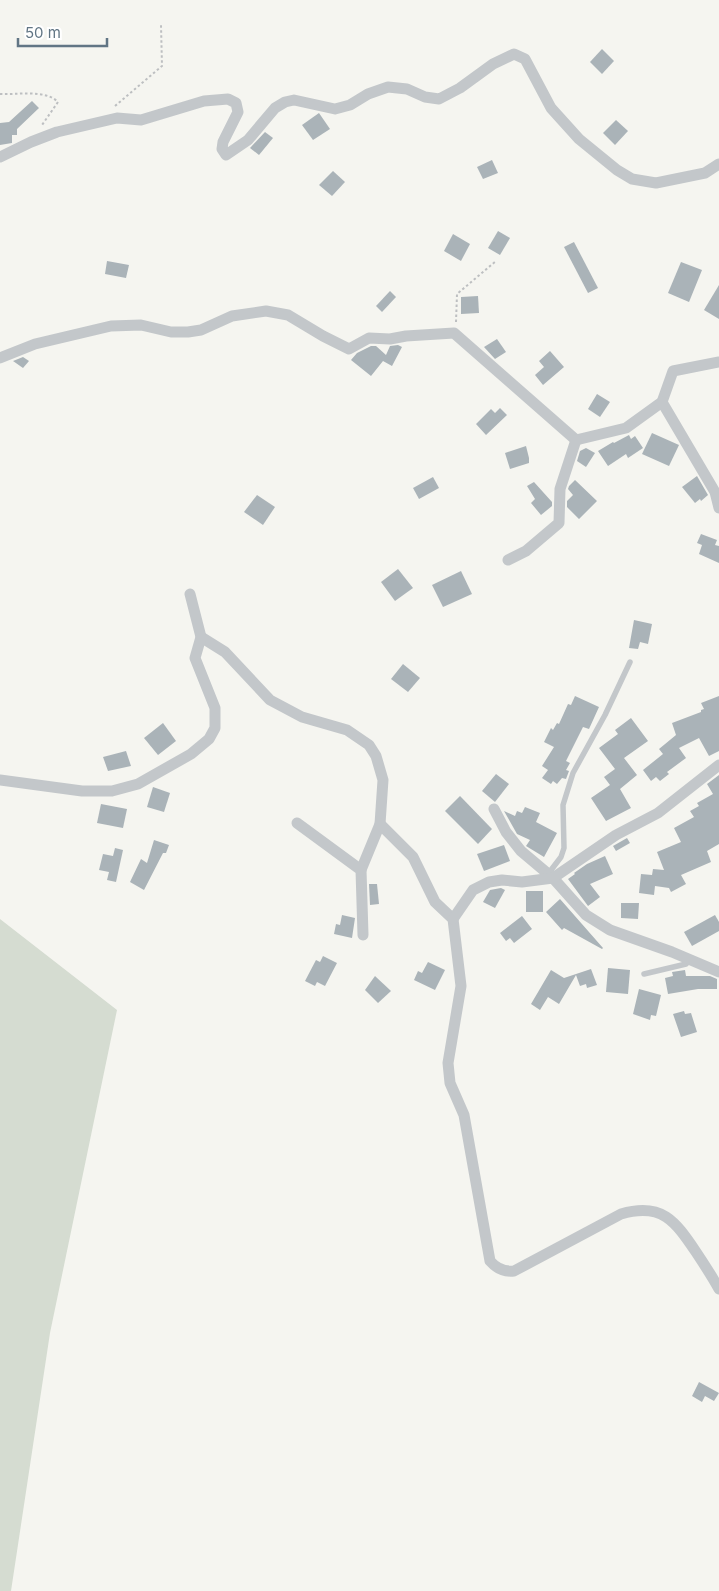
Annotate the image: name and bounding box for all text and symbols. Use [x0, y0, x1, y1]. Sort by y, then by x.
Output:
scale bar [18, 15, 106, 47]
text: 50 m [25, 23, 61, 42]

